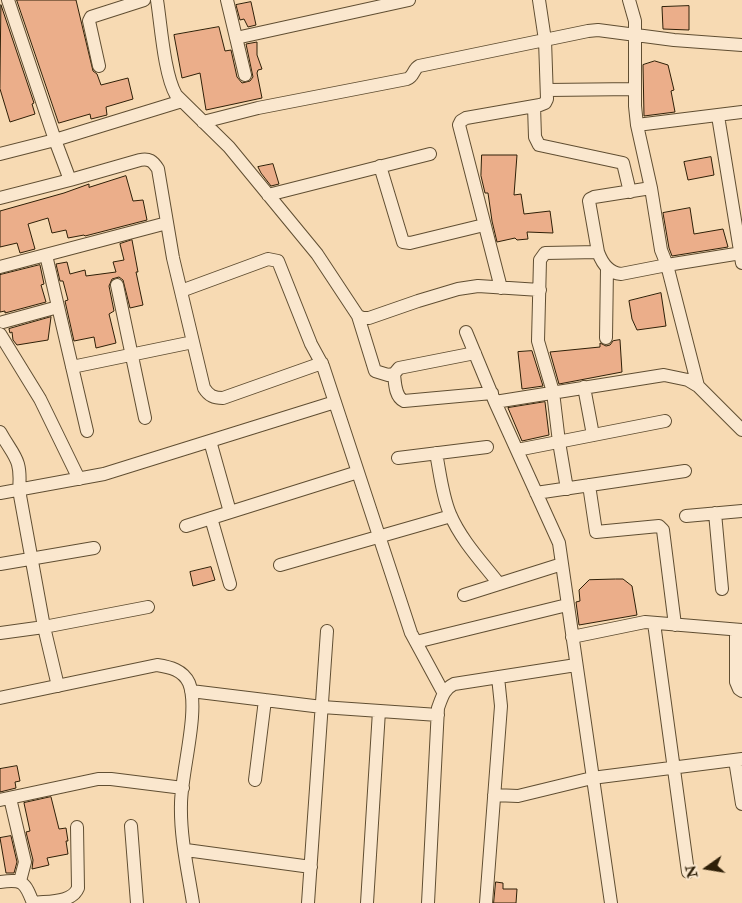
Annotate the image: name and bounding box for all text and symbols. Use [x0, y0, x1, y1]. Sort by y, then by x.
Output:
north arrow [682, 843, 732, 893]
text: N [682, 863, 702, 880]

